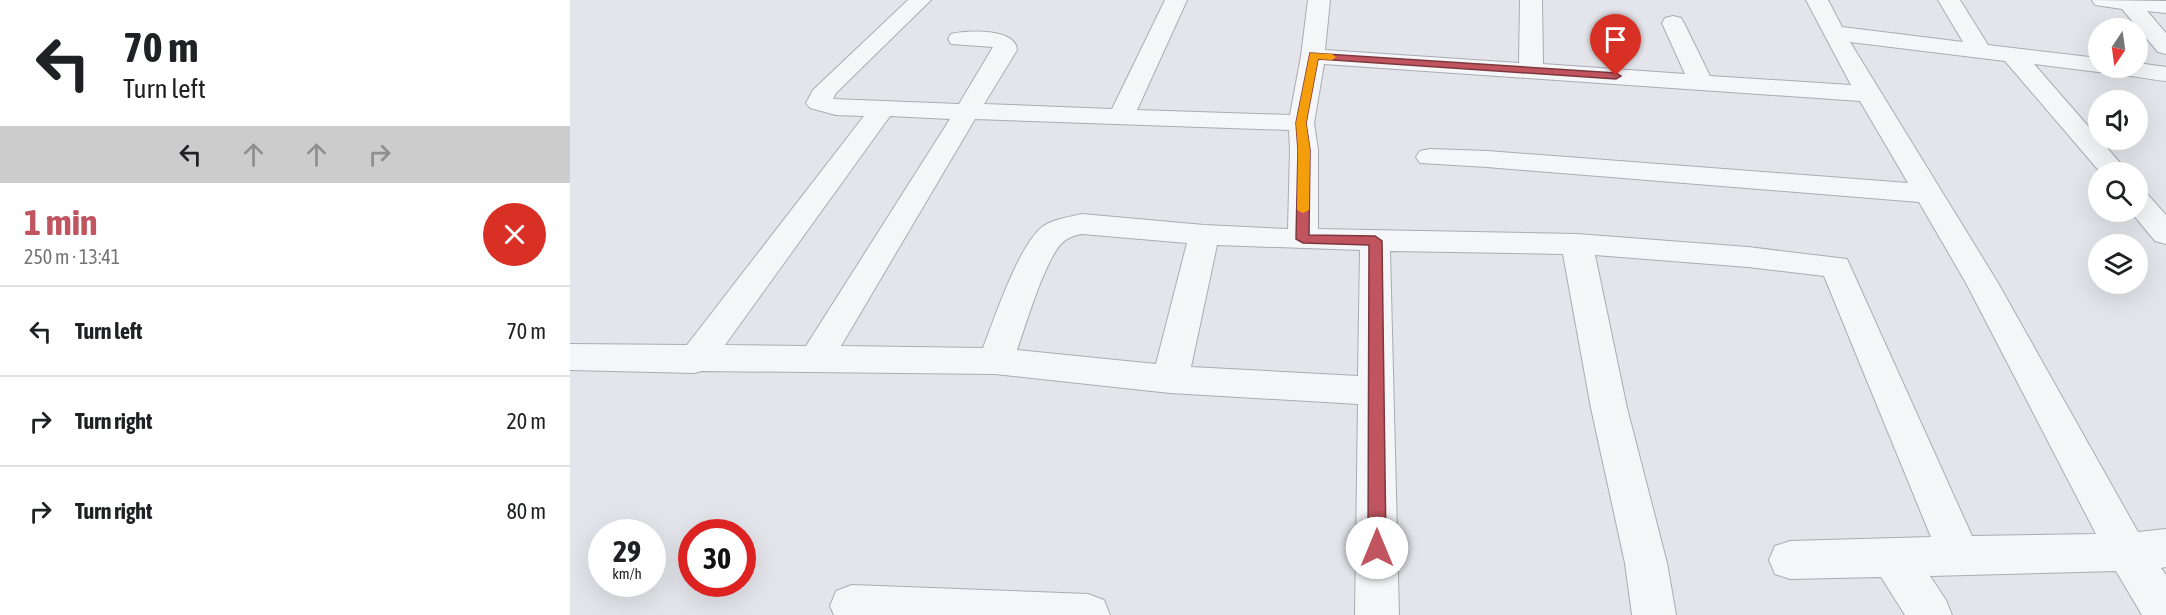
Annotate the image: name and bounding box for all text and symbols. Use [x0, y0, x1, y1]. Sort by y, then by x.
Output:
pin [1590, 14, 1641, 76]
north arrow [2088, 18, 2148, 78]
map controls [2088, 18, 2148, 294]
text: 70 m [123, 23, 198, 71]
icon: arrive [1599, 23, 1632, 56]
icon: left [24, 24, 102, 102]
text: Turn left [123, 73, 206, 104]
button: sound [2088, 90, 2148, 150]
icon: left [174, 138, 207, 171]
icon: ahead [237, 138, 270, 171]
icon: ahead [300, 138, 333, 171]
icon: right [363, 138, 396, 171]
button: search [2088, 162, 2148, 222]
text: 1 min [24, 201, 98, 243]
button: close [483, 203, 546, 266]
button: layers [2088, 234, 2148, 294]
text: 250 m · 13:41 [24, 245, 120, 268]
icon: left [24, 315, 57, 348]
text: Turn left [75, 318, 142, 344]
text: 70 m [506, 318, 546, 344]
icon: right [24, 405, 57, 438]
text: Turn right [75, 408, 152, 434]
text: 20 m [506, 408, 546, 434]
icon: right [24, 495, 57, 528]
text: Turn right [75, 498, 152, 524]
text: 80 m [506, 498, 546, 524]
position arrow [1345, 516, 1409, 580]
speed limit sign: 30 [678, 519, 756, 597]
text: 29 [613, 534, 641, 568]
text: km/h [612, 565, 642, 582]

